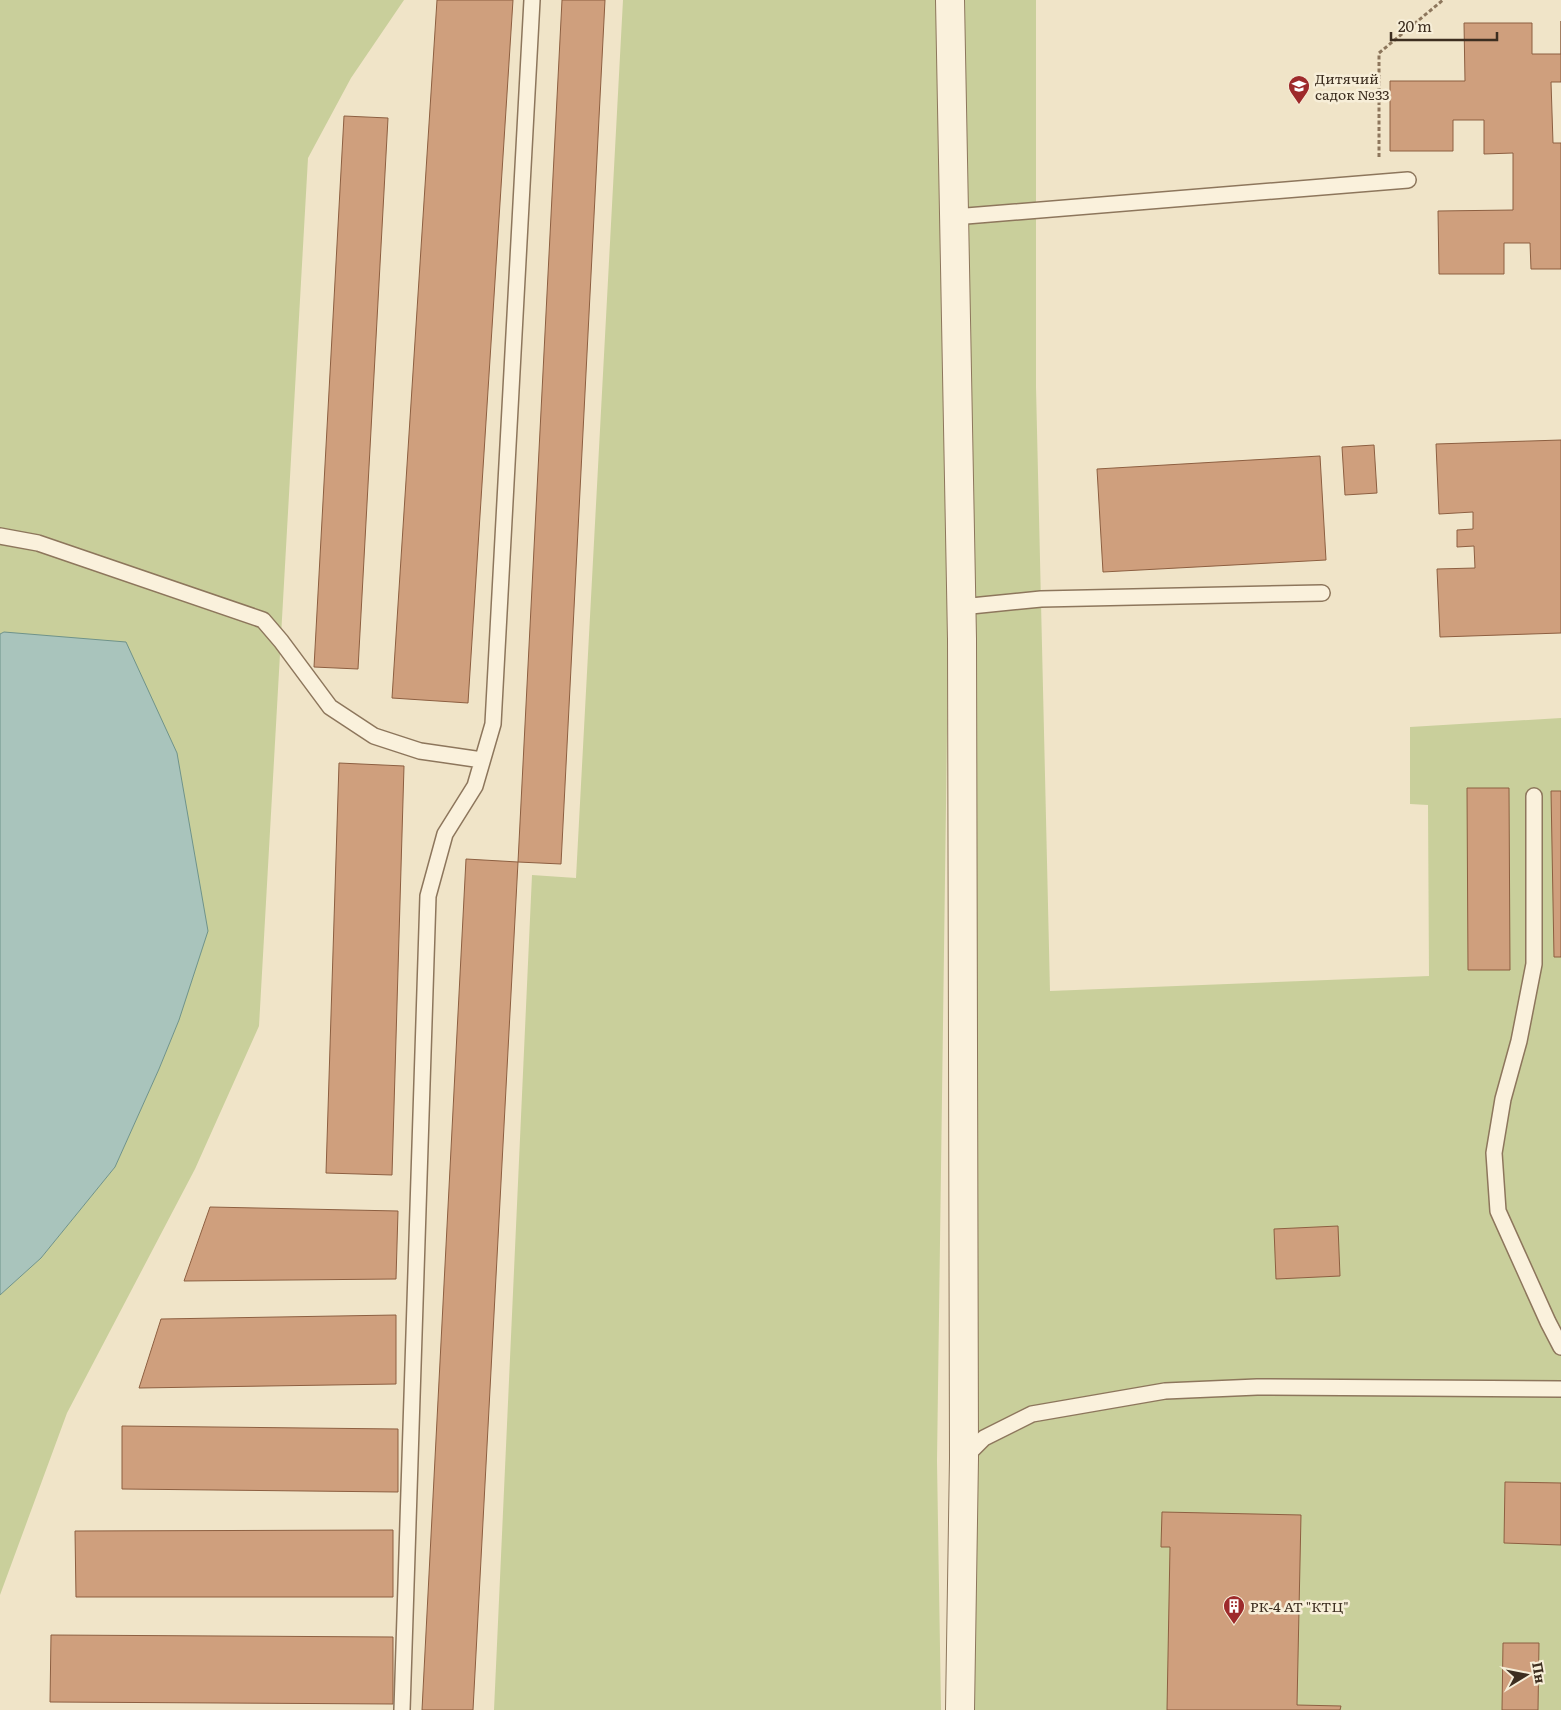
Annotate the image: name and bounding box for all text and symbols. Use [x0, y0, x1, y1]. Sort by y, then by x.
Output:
scale bar [1391, 10, 1497, 42]
text: 20 m [1398, 14, 1432, 37]
place label: Дитячий садок №33 [1315, 68, 1390, 104]
school or university icon: Дитячий садок №33 [1287, 74, 1311, 105]
building icon: РК-4 АТ "КТЦ" [1222, 1594, 1246, 1625]
place label: РК-4 АТ "КТЦ" [1250, 1596, 1349, 1616]
north arrow [1501, 1650, 1551, 1700]
text: Пн [1528, 1660, 1552, 1685]

